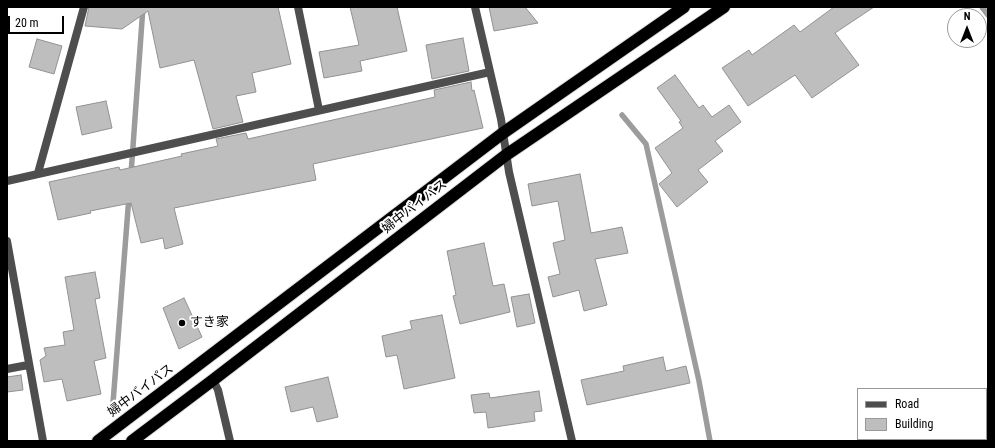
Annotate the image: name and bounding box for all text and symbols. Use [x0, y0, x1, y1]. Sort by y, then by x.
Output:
scale bar [10, 8, 66, 34]
north arrow [947, 8, 987, 48]
text: N [964, 10, 970, 23]
text: 20 m [15, 16, 39, 30]
street label: 婦中バイパス [379, 177, 451, 237]
place label: すき家 [190, 315, 229, 331]
marker: すき家 [177, 318, 187, 328]
street label: 婦中バイパス [105, 361, 177, 421]
legend [857, 388, 987, 440]
text: Road [895, 397, 919, 411]
text: Building [895, 417, 933, 431]

